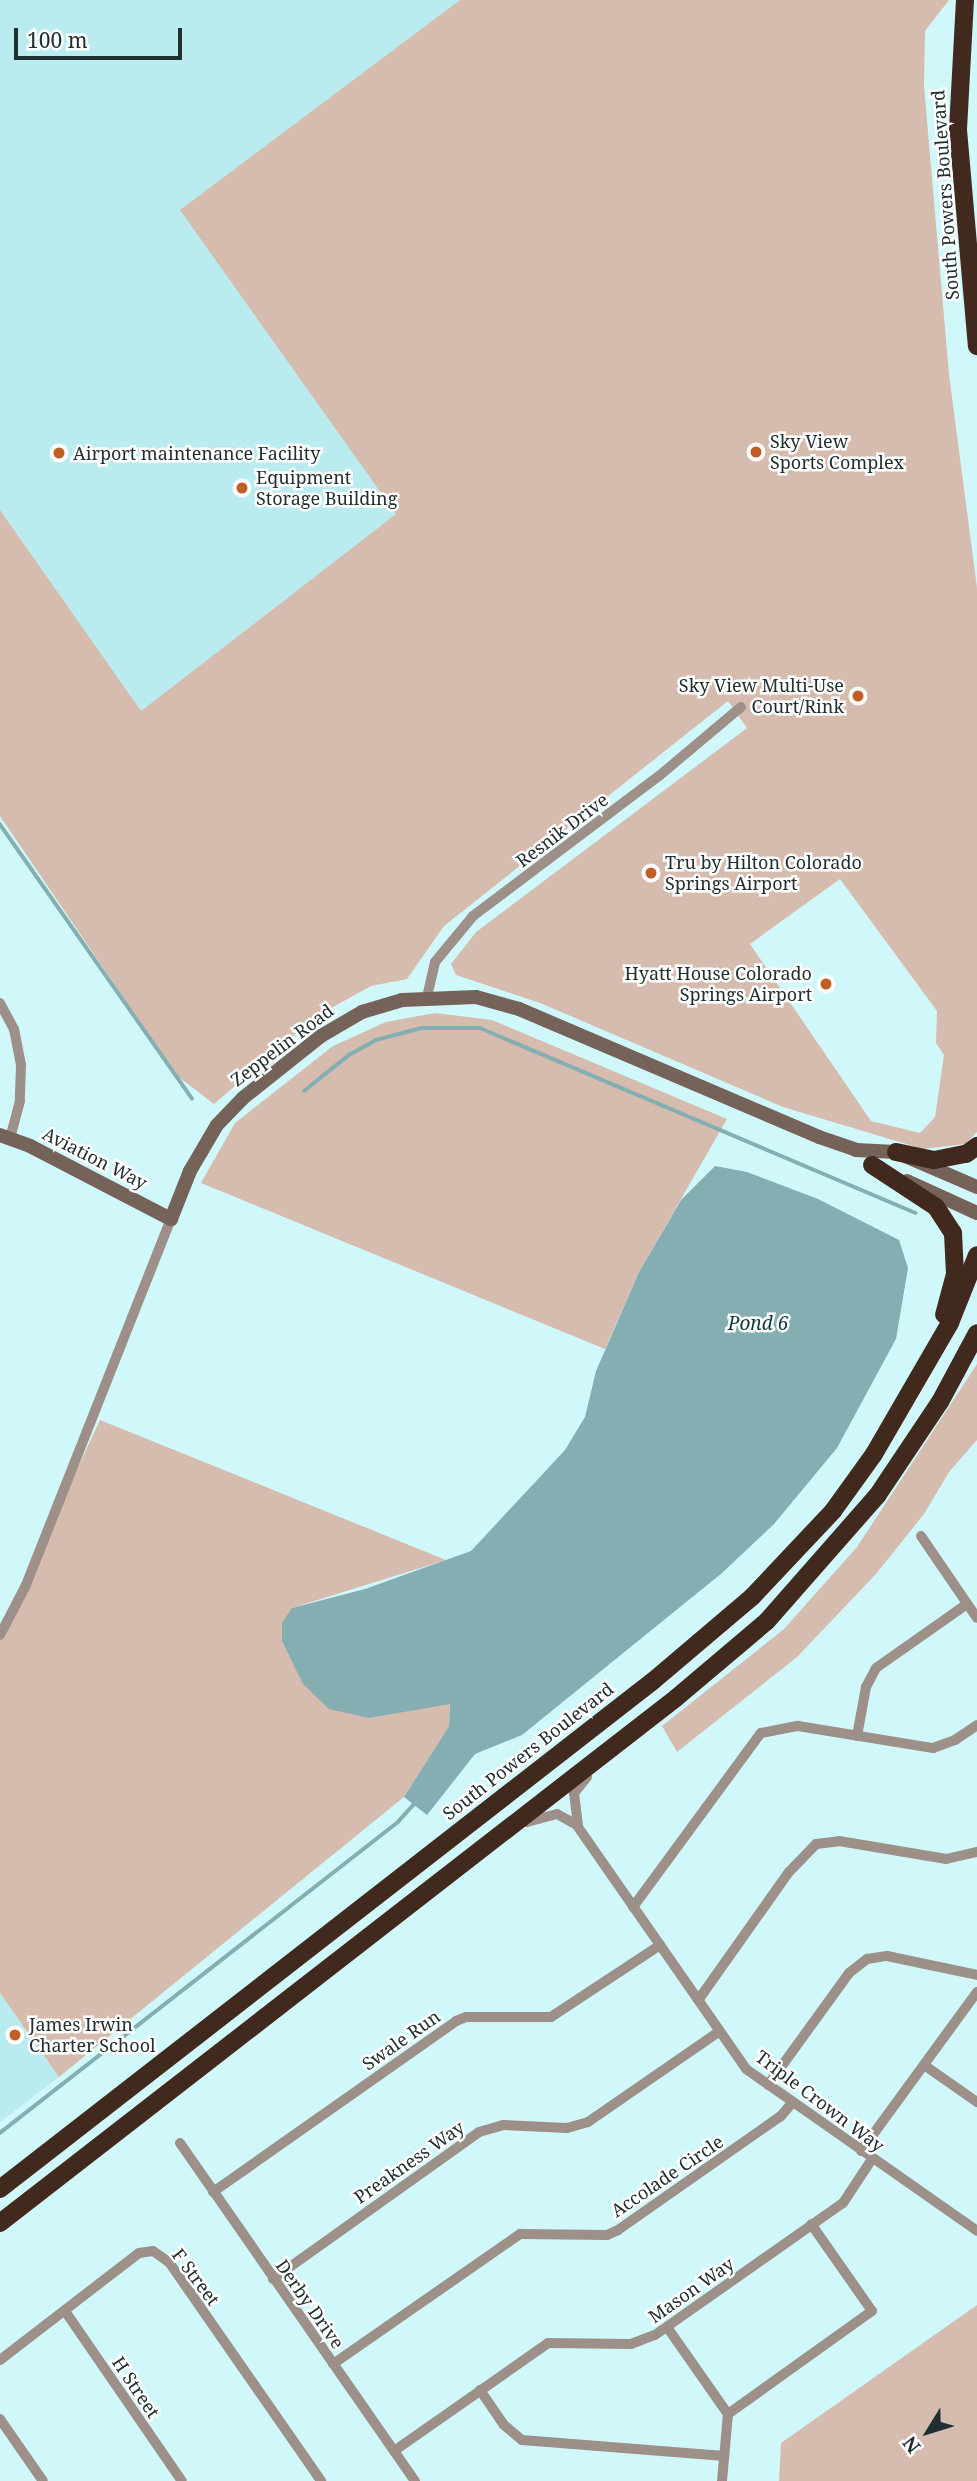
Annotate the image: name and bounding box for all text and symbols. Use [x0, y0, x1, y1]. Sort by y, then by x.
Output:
scale bar [18, 14, 186, 58]
text: 100 m [27, 26, 88, 54]
street label: South Powers Boulevard [927, 89, 963, 301]
place label: Sky View Sports Complex [770, 431, 904, 474]
place label: Airport maintenance Facility [73, 442, 320, 464]
marker: Sky View Sports Complex [748, 444, 764, 460]
marker: Airport maintenance Facility [51, 445, 67, 461]
place label: Equipment Storage Building [256, 467, 397, 510]
marker: Equipment Storage Building [234, 480, 250, 496]
place label: Sky View Multi-Use Court/Rink [679, 675, 844, 718]
marker: Sky View Multi-Use Court/Rink [850, 688, 866, 704]
street label: Resnik Drive [512, 788, 612, 872]
place label: Tru by Hilton Colorado Springs Airport [665, 852, 862, 894]
marker: Tru by Hilton Colorado Springs Airport [643, 865, 659, 881]
place label: Hyatt House Colorado Springs Airport [624, 963, 812, 1006]
marker: Hyatt House Colorado Springs Airport [818, 976, 834, 992]
street label: Zeppelin Road [226, 999, 338, 1091]
street label: Aviation Way [39, 1122, 151, 1194]
water label: Pond 6 [728, 1313, 788, 1335]
street label: South Powers Boulevard [438, 1678, 618, 1824]
street label: Swale Run [358, 2005, 444, 2075]
place label: James Irwin Charter School [29, 2014, 156, 2056]
marker: James Irwin Charter School [7, 2027, 23, 2043]
street label: Triple Crown Way [751, 2046, 889, 2156]
street label: Preakness Way [350, 2116, 468, 2208]
street label: Accolade Circle [607, 2130, 727, 2222]
street label: F Street [168, 2244, 224, 2310]
street label: Mason Way [644, 2253, 738, 2327]
street label: Derby Drive [271, 2255, 349, 2353]
street label: H Street [108, 2352, 164, 2422]
north arrow [893, 2397, 963, 2467]
text: N [897, 2431, 926, 2459]

